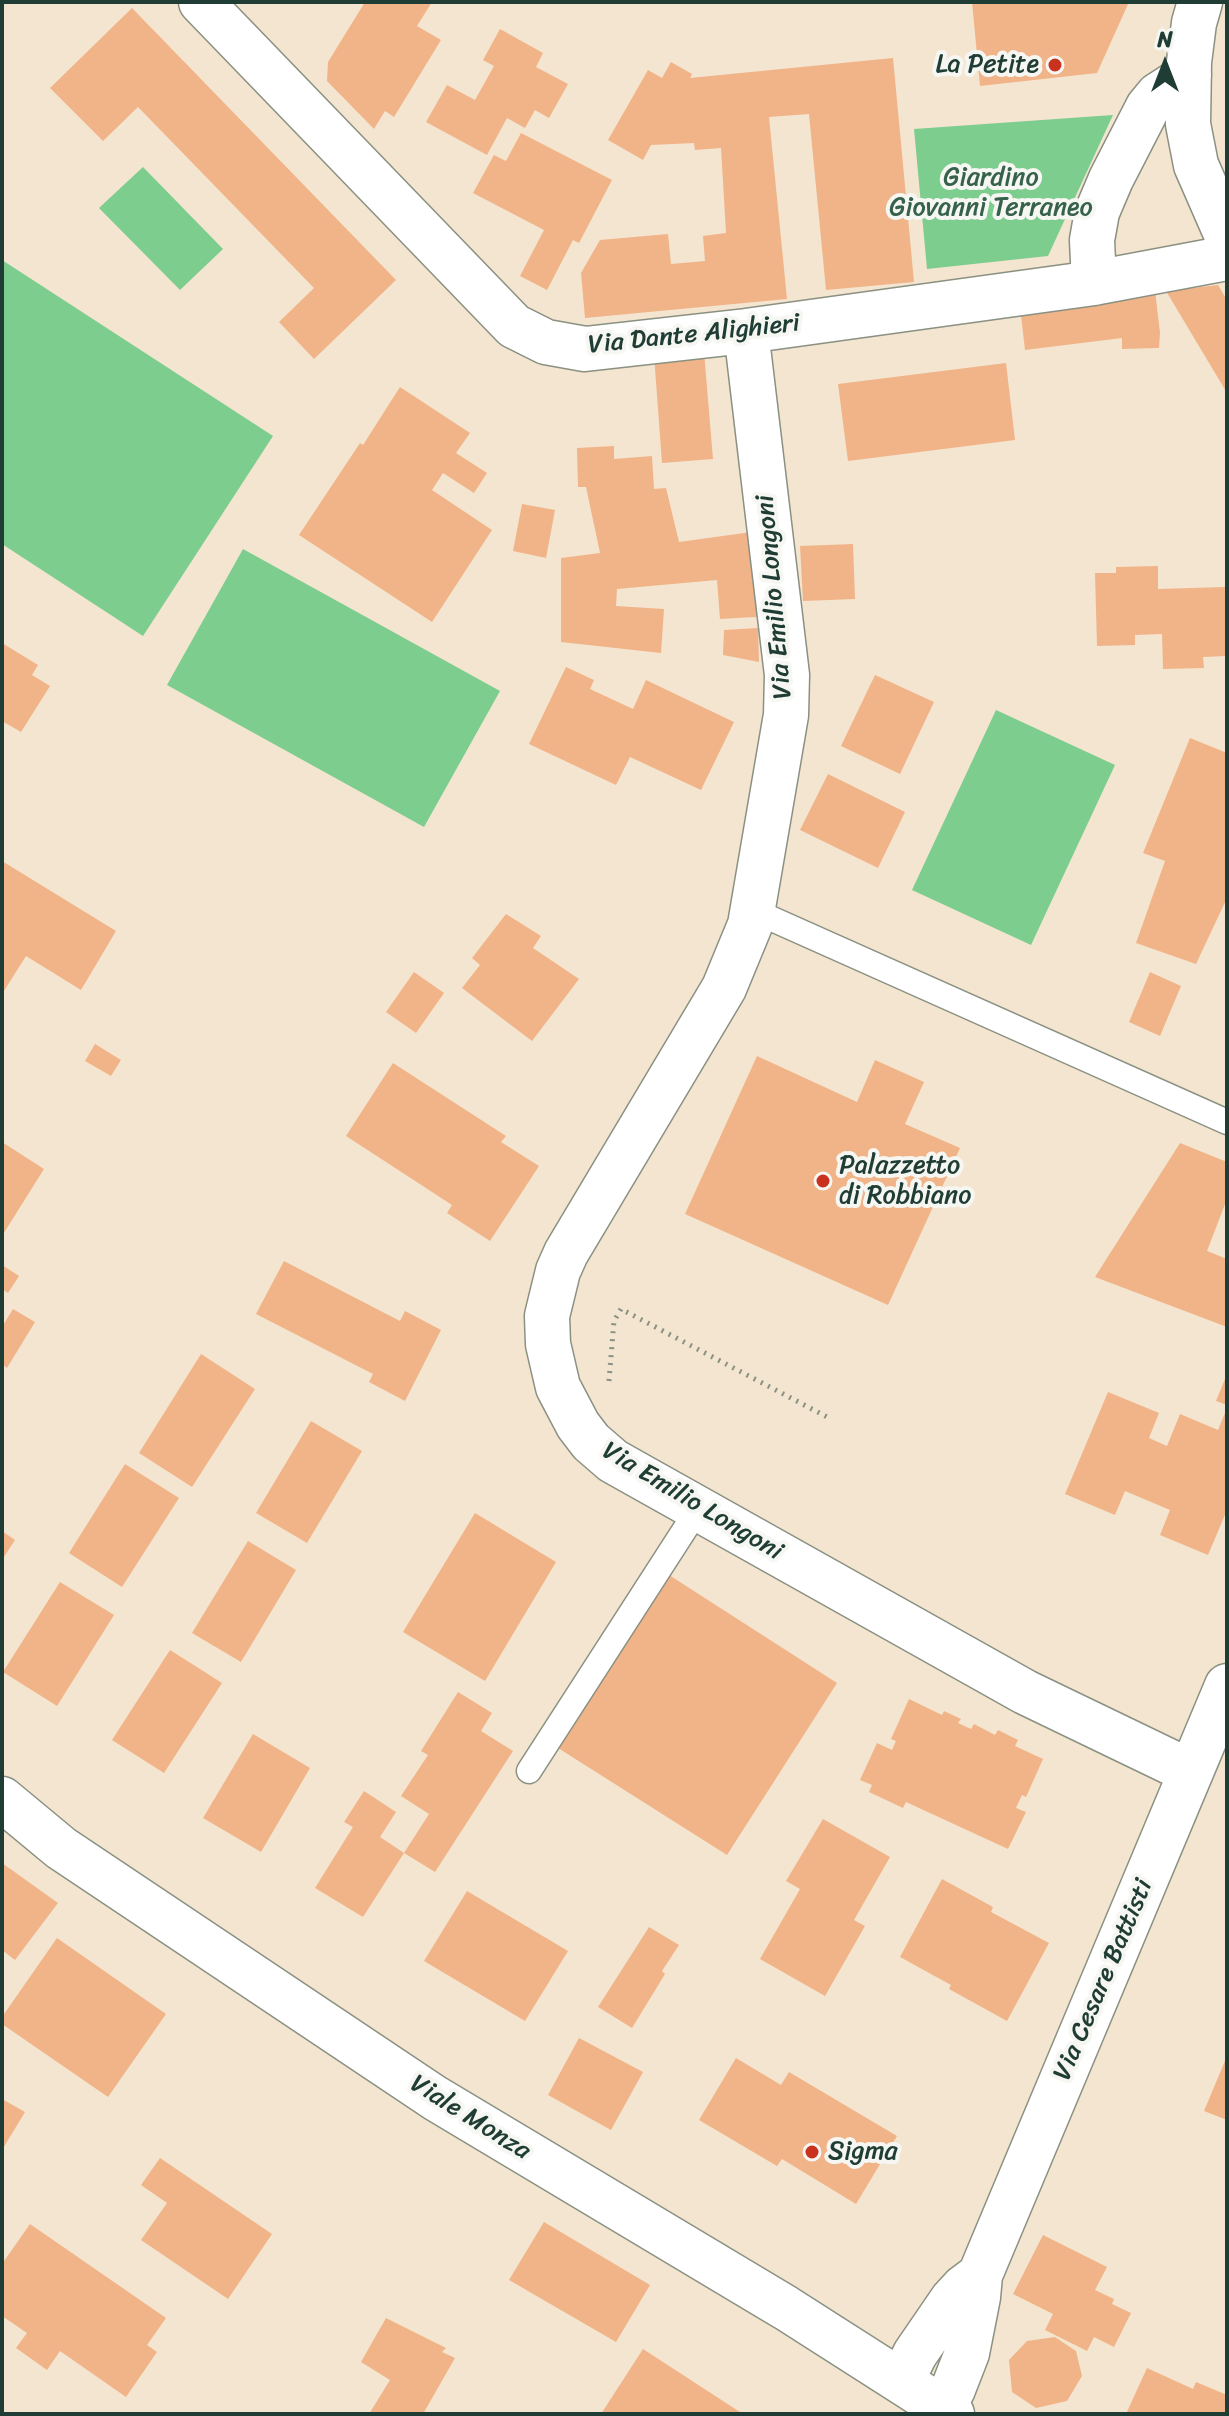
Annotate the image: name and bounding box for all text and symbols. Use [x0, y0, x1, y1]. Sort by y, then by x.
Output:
text: N [1157, 20, 1173, 59]
north arrow [1125, 24, 1205, 104]
place label: La Petite [936, 49, 1039, 81]
marker: La Petite [1046, 56, 1064, 74]
park label: Giardino Giovanni Terraneo [889, 162, 1093, 224]
street label: Via Dante Alighieri [587, 308, 801, 362]
street label: Via Emilio Longoni [751, 493, 799, 701]
place label: Palazzetto di Robbiano [839, 1150, 971, 1212]
marker: Palazzetto di Robbiano [814, 1172, 832, 1190]
street label: Via Emilio Longoni [596, 1436, 788, 1568]
street label: Via Cesare Battisti [1048, 1875, 1160, 2085]
street label: Viale Monza [404, 2069, 536, 2167]
place label: Sigma [828, 2136, 898, 2168]
marker: Sigma [803, 2143, 821, 2161]

